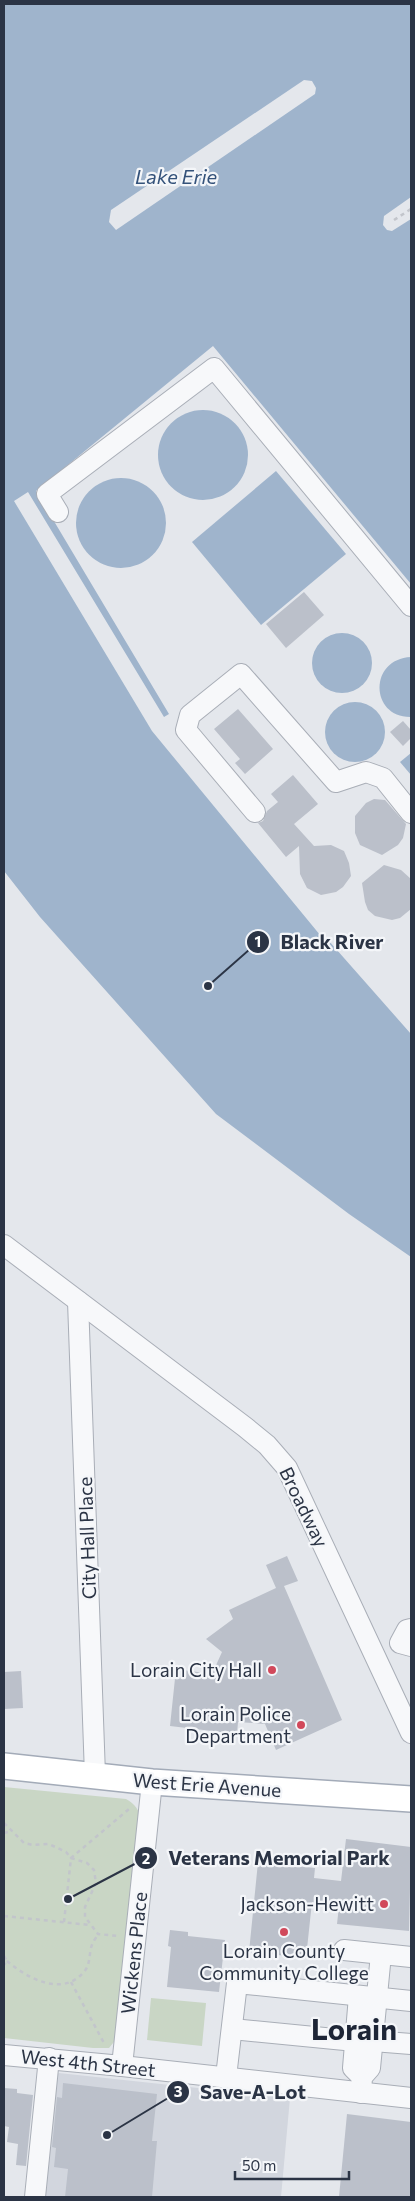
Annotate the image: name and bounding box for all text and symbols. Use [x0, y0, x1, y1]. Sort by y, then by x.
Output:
water label: Lake Erie [135, 164, 218, 188]
callout: Black River [246, 924, 394, 959]
text: Black River [281, 929, 383, 953]
text: 1 [255, 932, 261, 950]
street label: Broadway [275, 1463, 334, 1551]
street label: City Hall Place [73, 1476, 100, 1600]
place label: Lorain City Hall [130, 1658, 262, 1681]
marker: Lorain City Hall [266, 1664, 278, 1676]
place label: Lorain Police Department [180, 1702, 291, 1747]
marker: Lorain Police Department [295, 1719, 307, 1731]
street label: West Erie Avenue [132, 1768, 282, 1801]
callout: Veterans Memorial Park [133, 1841, 400, 1876]
text: Veterans Memorial Park [168, 1845, 390, 1869]
text: 2 [142, 1849, 150, 1867]
street label: Wickens Place [116, 1891, 151, 2015]
place label: Jackson-Hewitt [240, 1892, 374, 1915]
marker: Jackson-Hewitt [378, 1898, 390, 1910]
marker: Lorain County Community College [278, 1926, 290, 1938]
place label: Lorain County Community College [199, 1939, 369, 1984]
district label: Lorain [311, 2011, 397, 2046]
street label: West 4th Street [19, 2044, 157, 2081]
callout: Save-A-Lot [165, 2075, 316, 2110]
text: Save-A-Lot [200, 2079, 306, 2103]
text: 3 [174, 2082, 183, 2100]
scale bar [235, 2148, 349, 2180]
text: 50 m [242, 2156, 276, 2174]

